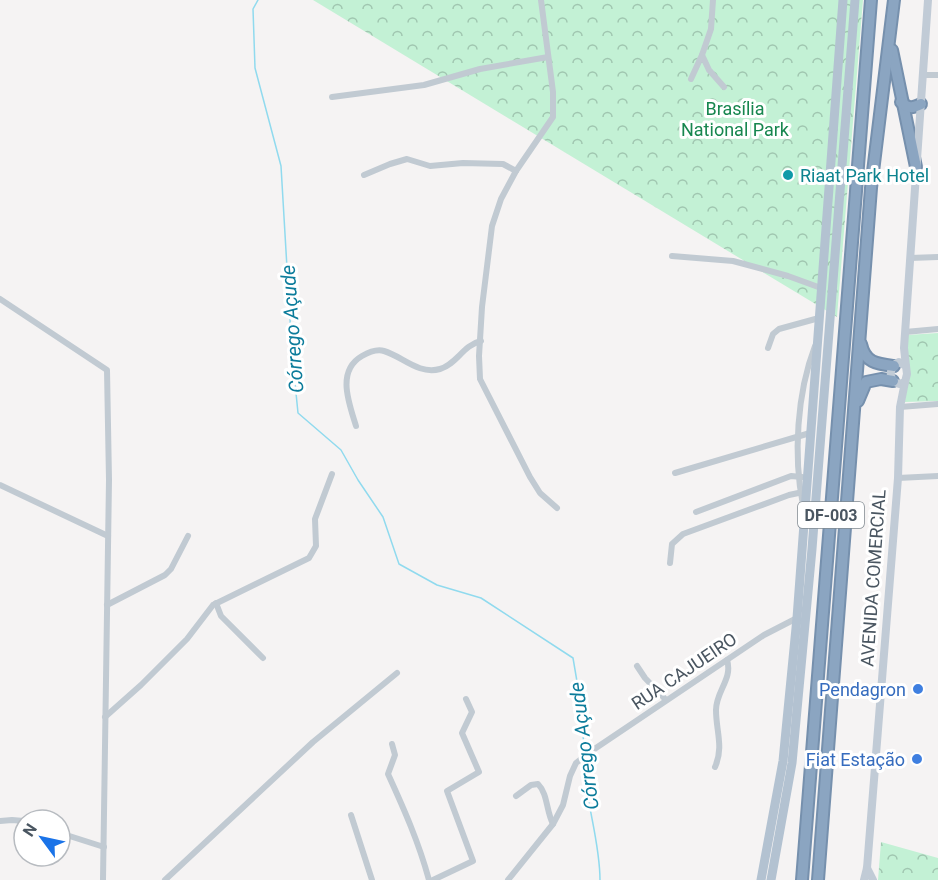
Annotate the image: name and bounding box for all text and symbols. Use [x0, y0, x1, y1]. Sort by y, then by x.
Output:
park label: Brasília National Park [681, 98, 790, 140]
place label: Riaat Park Hotel [800, 165, 929, 186]
marker: Riaat Park Hotel [781, 168, 795, 182]
water label: Córrego Açude [276, 264, 308, 394]
street label: AVENIDA COMERCIAL [856, 488, 890, 667]
road number: DF-003 [798, 502, 864, 528]
street label: RUA CAJUEIRO [627, 628, 741, 714]
place label: Pendagron [819, 679, 906, 700]
water label: Córrego Açude [564, 681, 604, 811]
marker: Pendagron [911, 682, 925, 696]
place label: Fiat Estação [806, 749, 905, 770]
marker: Fiat Estação [910, 752, 924, 766]
north arrow [12, 808, 72, 868]
text: N [19, 820, 41, 840]

